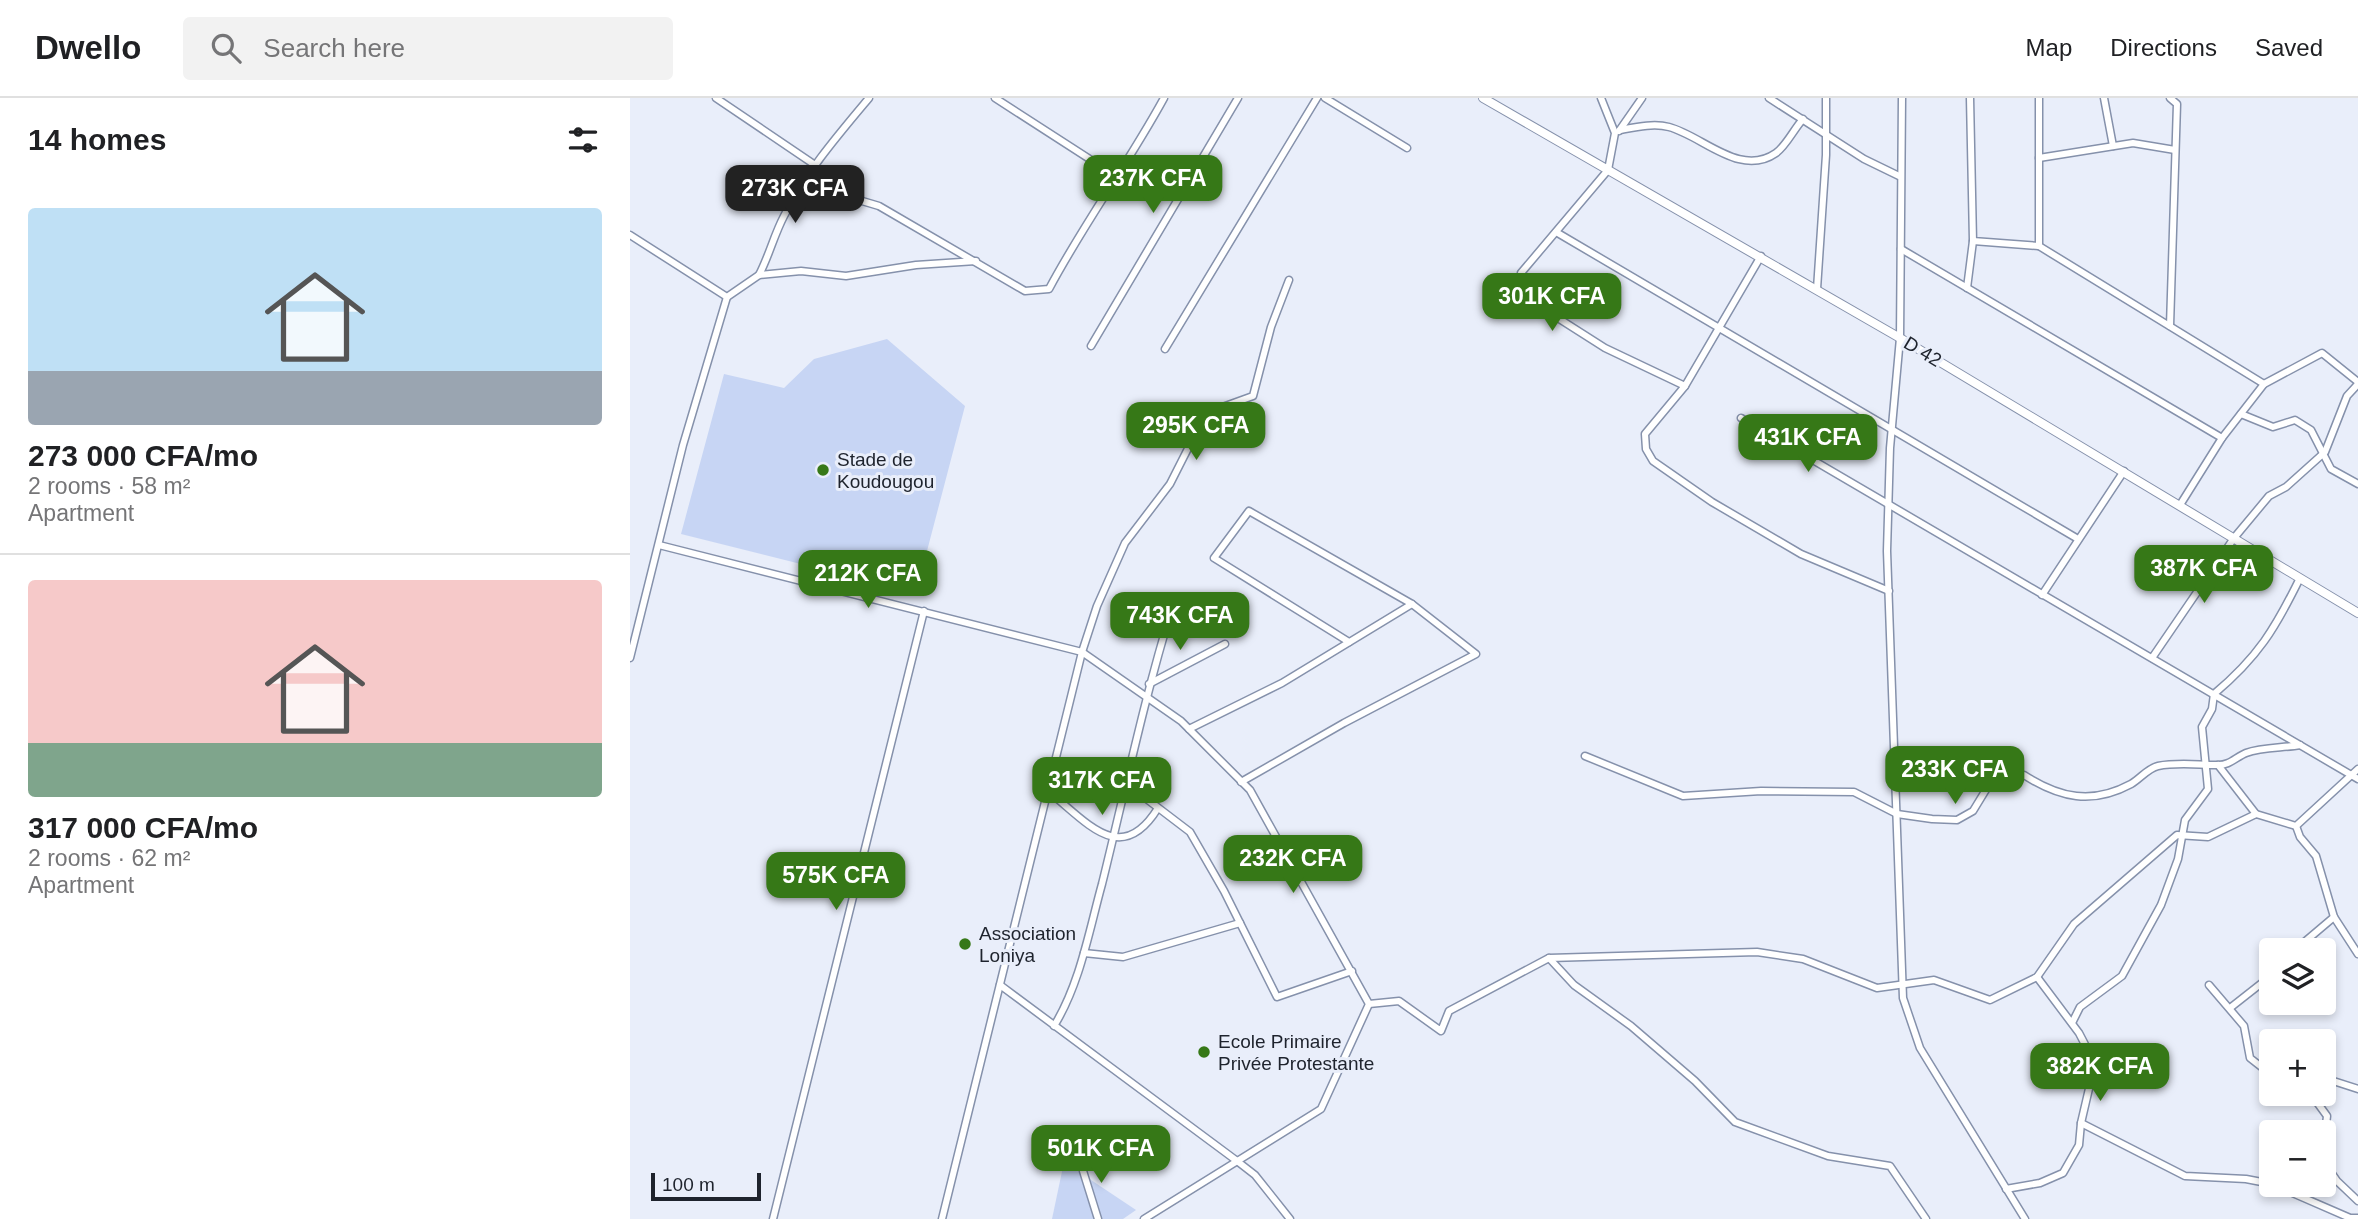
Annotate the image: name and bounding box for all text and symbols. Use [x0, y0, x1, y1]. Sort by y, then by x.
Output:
search box [183, 17, 673, 80]
text: Dwello [35, 29, 141, 66]
icon: search [207, 29, 245, 67]
text: Search here [263, 33, 405, 63]
text: Map [2026, 34, 2072, 61]
text: Directions [2110, 34, 2217, 61]
text: Saved [2255, 34, 2323, 61]
icon: filters [564, 121, 602, 159]
text: 14 homes [28, 123, 166, 156]
pin: 237K CFA [1081, 156, 1225, 215]
text: 237K CFA [1099, 165, 1207, 191]
pin: 273K CFA [723, 166, 867, 225]
text: 273K CFA [741, 175, 849, 201]
icon: home [252, 254, 378, 380]
pin: 301K CFA [1480, 274, 1624, 333]
text: 301K CFA [1498, 283, 1606, 309]
street label: D 42 [1900, 332, 1945, 371]
pin: 295K CFA [1124, 402, 1268, 462]
text: 295K CFA [1142, 412, 1250, 438]
pin: 431K CFA [1736, 414, 1880, 474]
text: 431K CFA [1754, 424, 1862, 450]
text: 273 000 CFA/mo [28, 439, 258, 472]
place label: Stade de Koudougou [837, 449, 934, 492]
marker: Stade de Koudougou [815, 462, 831, 478]
text: 2 rooms · 58 m² [28, 473, 190, 499]
text: Apartment [28, 500, 134, 526]
pin: 387K CFA [2132, 546, 2276, 605]
pin: 212K CFA [796, 550, 940, 610]
text: 387K CFA [2150, 555, 2258, 581]
text: 212K CFA [814, 560, 922, 586]
pin: 743K CFA [1108, 592, 1252, 652]
text: 743K CFA [1126, 602, 1234, 628]
icon: home [252, 626, 378, 752]
pin: 233K CFA [1883, 746, 2027, 806]
text: 233K CFA [1901, 756, 2009, 782]
pin: 317K CFA [1030, 758, 1174, 817]
text: 317K CFA [1048, 767, 1156, 793]
text: 317 000 CFA/mo [28, 811, 258, 844]
pin: 232K CFA [1221, 836, 1365, 895]
text: 2 rooms · 62 m² [28, 845, 190, 871]
text: 232K CFA [1239, 845, 1347, 871]
pin: 575K CFA [764, 852, 908, 912]
text: 575K CFA [782, 862, 890, 888]
text: Apartment [28, 872, 134, 898]
place label: Association Loniya [979, 923, 1076, 966]
marker: Association Loniya [957, 936, 973, 952]
map controls [2259, 938, 2336, 1197]
button: layers [2259, 938, 2336, 1015]
button: + [2259, 1029, 2336, 1106]
place label: Ecole Primaire Privée Protestante [1218, 1031, 1374, 1074]
marker: Ecole Primaire Privée Protestante [1196, 1044, 1212, 1060]
pin: 382K CFA [2028, 1044, 2172, 1103]
text: 382K CFA [2046, 1053, 2154, 1079]
button: − [2259, 1120, 2336, 1197]
pin: 501K CFA [1029, 1126, 1173, 1185]
text: 501K CFA [1047, 1135, 1155, 1161]
scale bar [651, 1170, 761, 1202]
text: 100 m [662, 1174, 715, 1195]

